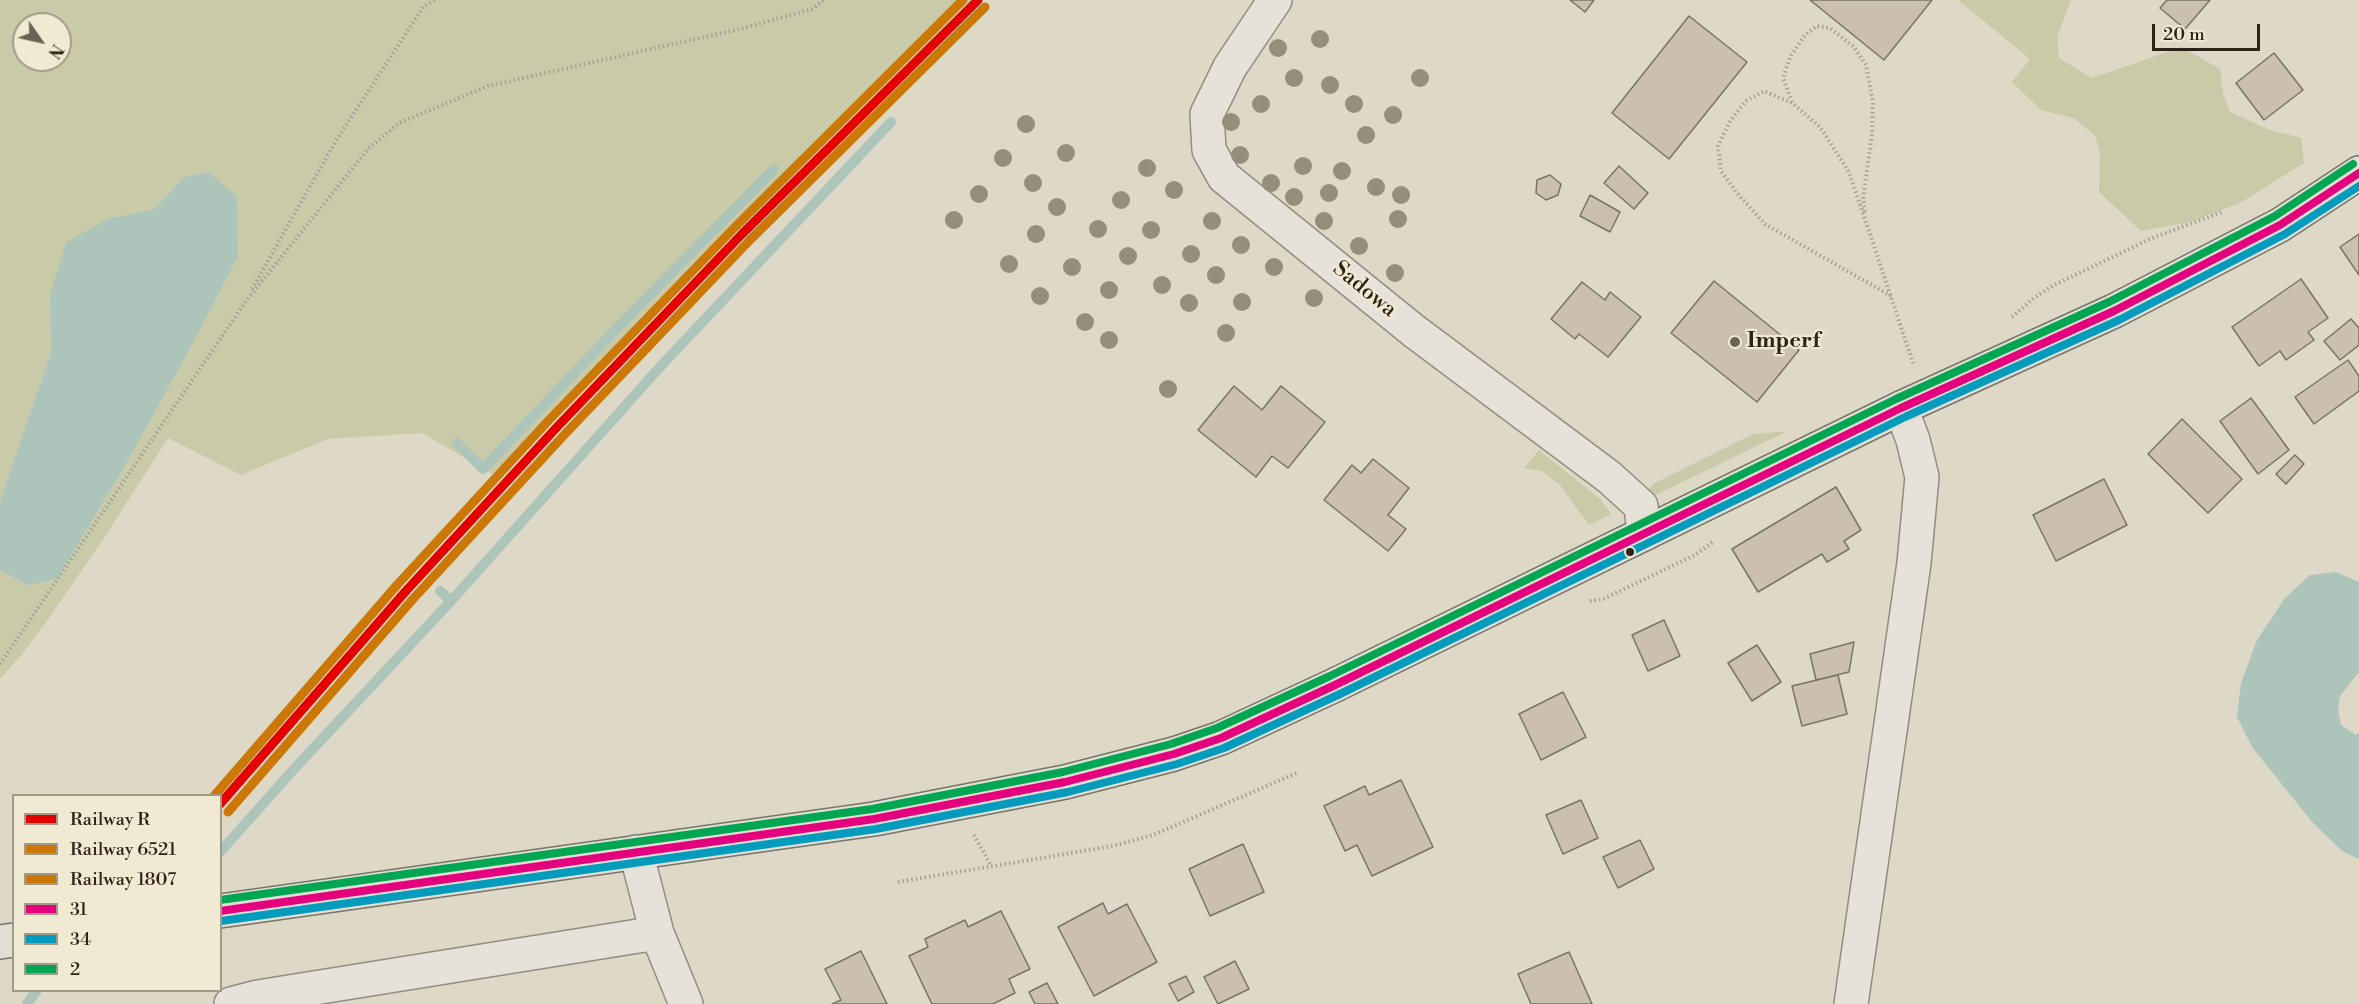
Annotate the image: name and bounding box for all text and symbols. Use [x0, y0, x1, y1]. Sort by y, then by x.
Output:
north arrow [12, 12, 72, 72]
scale bar [2155, 12, 2263, 50]
text: 20 m [2163, 23, 2205, 46]
text: N [43, 40, 67, 62]
street label: Sadowa [1327, 256, 1401, 324]
place label: Imperf [1747, 329, 1820, 355]
marker: Imperf [1728, 335, 1742, 349]
unlabelled marker [1624, 546, 1636, 558]
legend [12, 794, 222, 992]
text: Railway R [70, 808, 150, 831]
text: Railway 6521 [70, 838, 176, 861]
text: Railway 1807 [70, 868, 176, 891]
text: 31 [70, 898, 87, 921]
text: 34 [70, 928, 91, 951]
text: 2 [70, 958, 80, 981]

